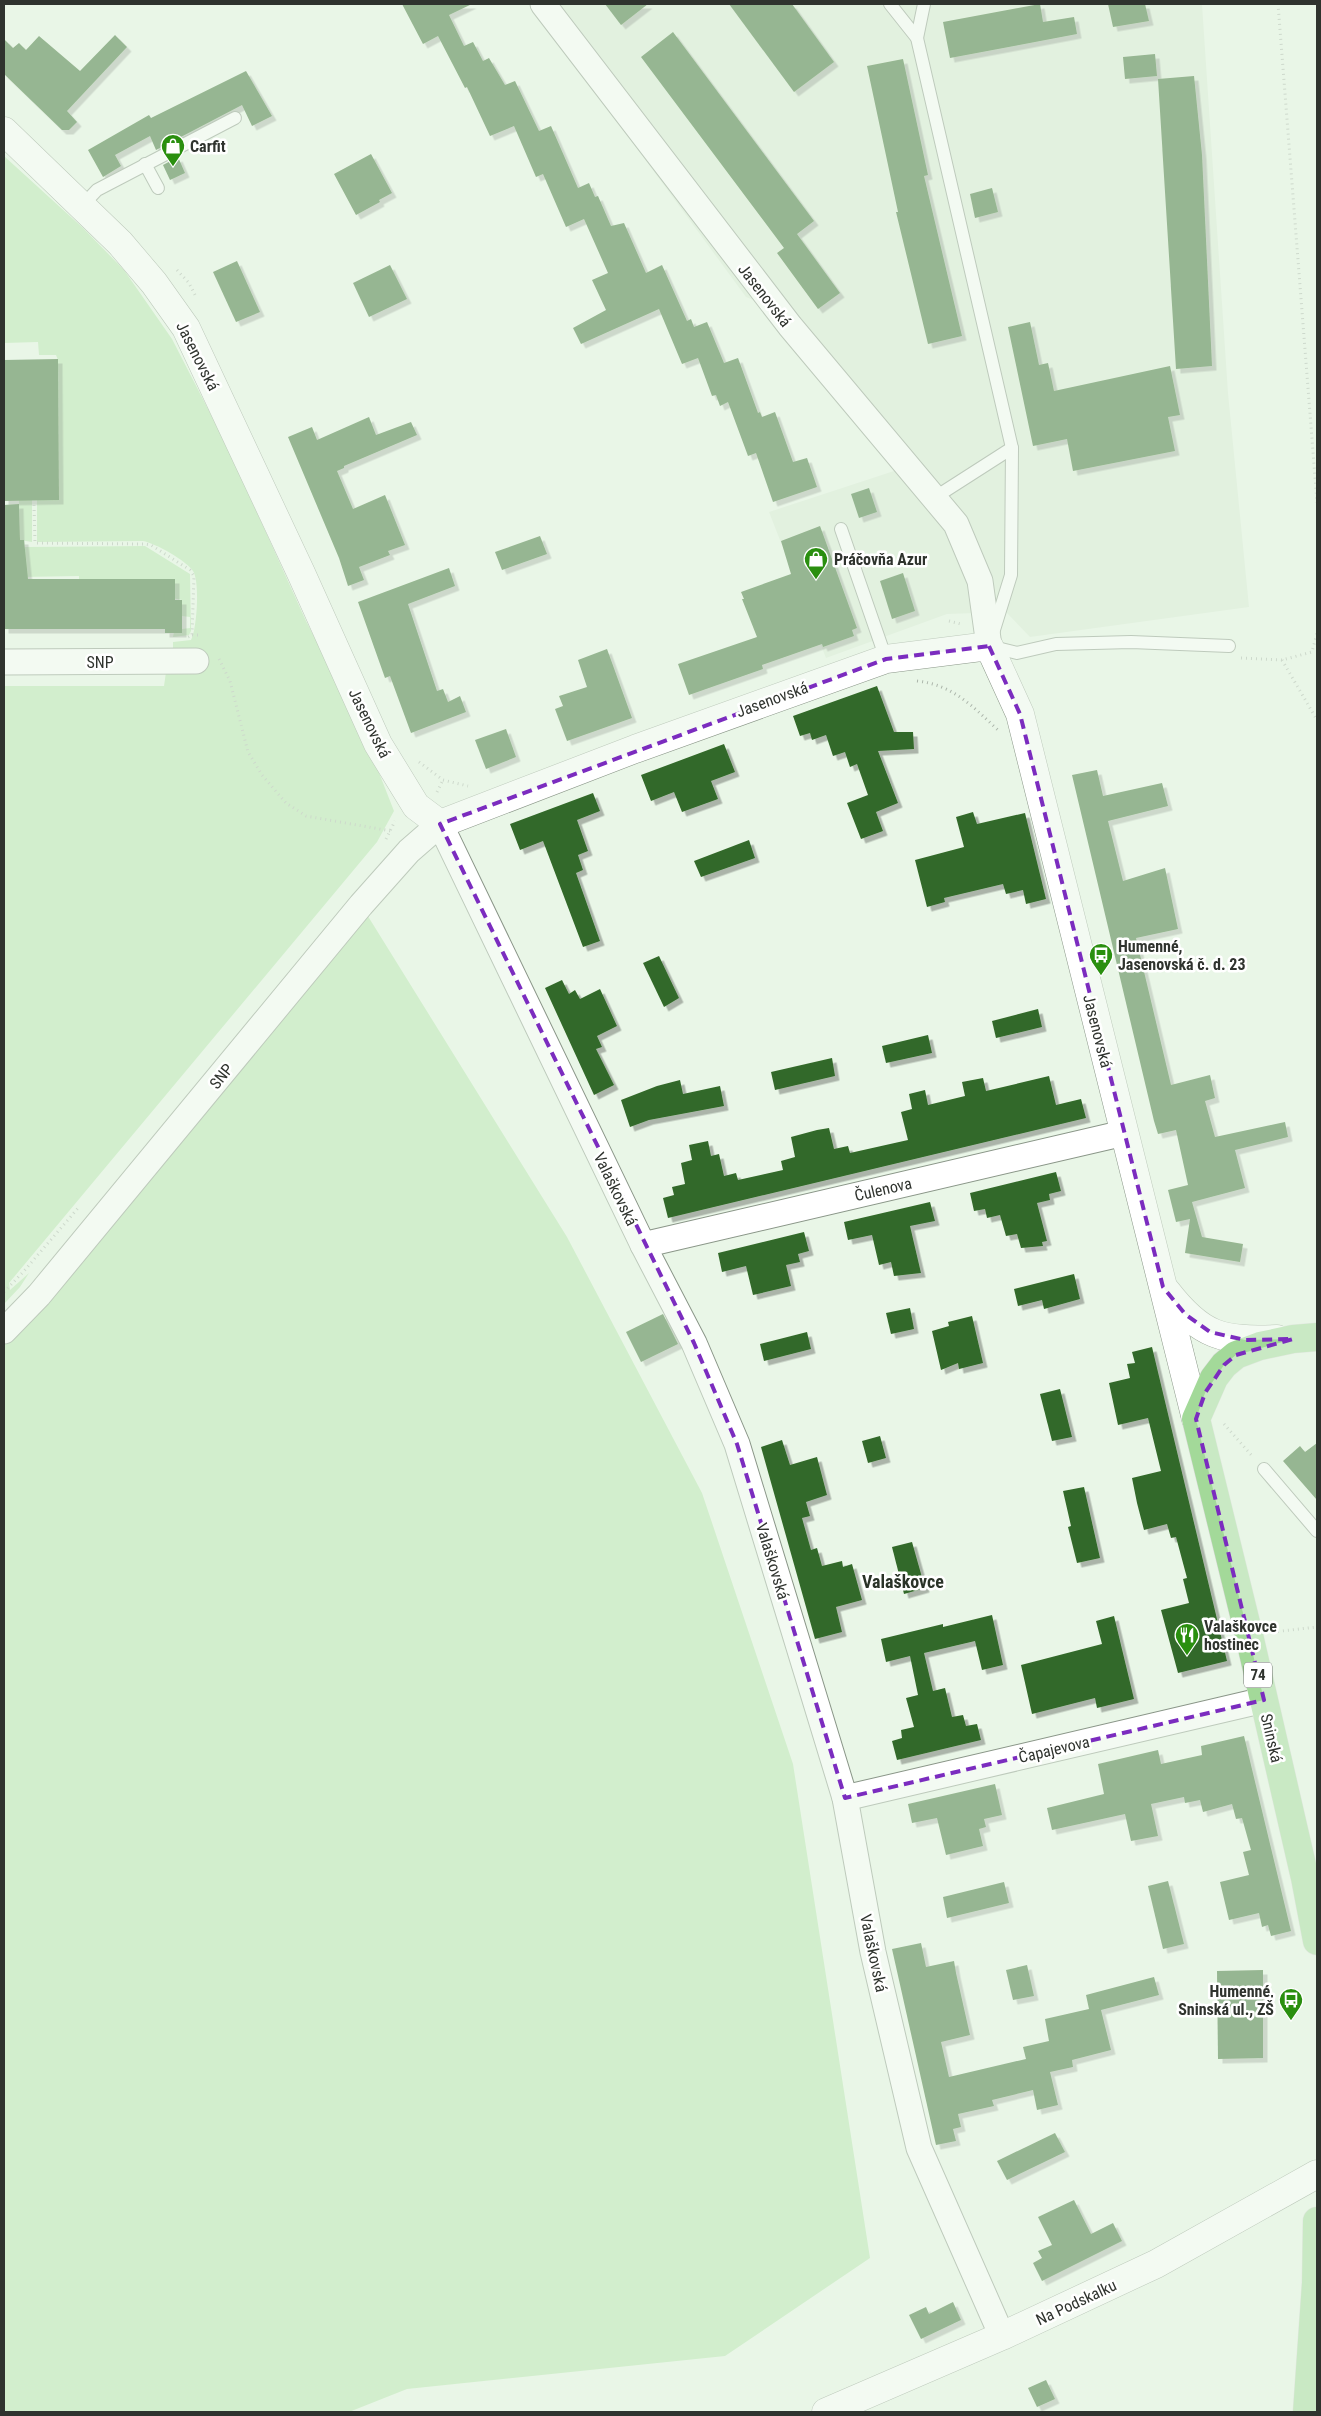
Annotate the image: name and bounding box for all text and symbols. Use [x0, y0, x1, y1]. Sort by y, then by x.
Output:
shop icon: Carfit [160, 133, 186, 167]
place label: Carfit [190, 137, 226, 156]
street label: Jasenovská [734, 260, 795, 331]
street label: Jasenovská [172, 319, 223, 394]
shop icon: Práčovňa Azur [803, 546, 829, 580]
place label: Práčovňa Azur [834, 550, 927, 569]
street label: SNP [86, 653, 114, 672]
street label: Jasenovská [734, 678, 811, 721]
street label: Jasenovská [345, 685, 395, 761]
place label: Humenné, Jasenovská č. d. 23 [1118, 937, 1245, 974]
bus stop icon: Humenné, Jasenovská č. d. 23 [1088, 942, 1114, 976]
street label: Jasenovská [1079, 992, 1116, 1070]
street label: SNP [205, 1060, 237, 1093]
street label: Valaškovská [590, 1150, 641, 1229]
street label: Čulenova [852, 1173, 914, 1205]
street label: Valaškovská [752, 1521, 793, 1602]
district label: Valaškovce [862, 1571, 944, 1592]
place label: Valaškovce hostinec [1204, 1617, 1277, 1654]
restaurant icon: Valaškovce hostinec [1174, 1622, 1200, 1656]
road number: 74 [1244, 1662, 1272, 1688]
street label: Sninská [1257, 1712, 1286, 1764]
street label: Čapajevova [1017, 1731, 1091, 1767]
street label: Valaškovská [856, 1912, 891, 1994]
place label: Humenné, Sninská ul., ZŠ [1178, 1982, 1274, 2019]
bus stop icon: Humenné, Sninská ul., ZŠ [1278, 1987, 1304, 2021]
street label: Na Podskalku [1033, 2276, 1120, 2329]

